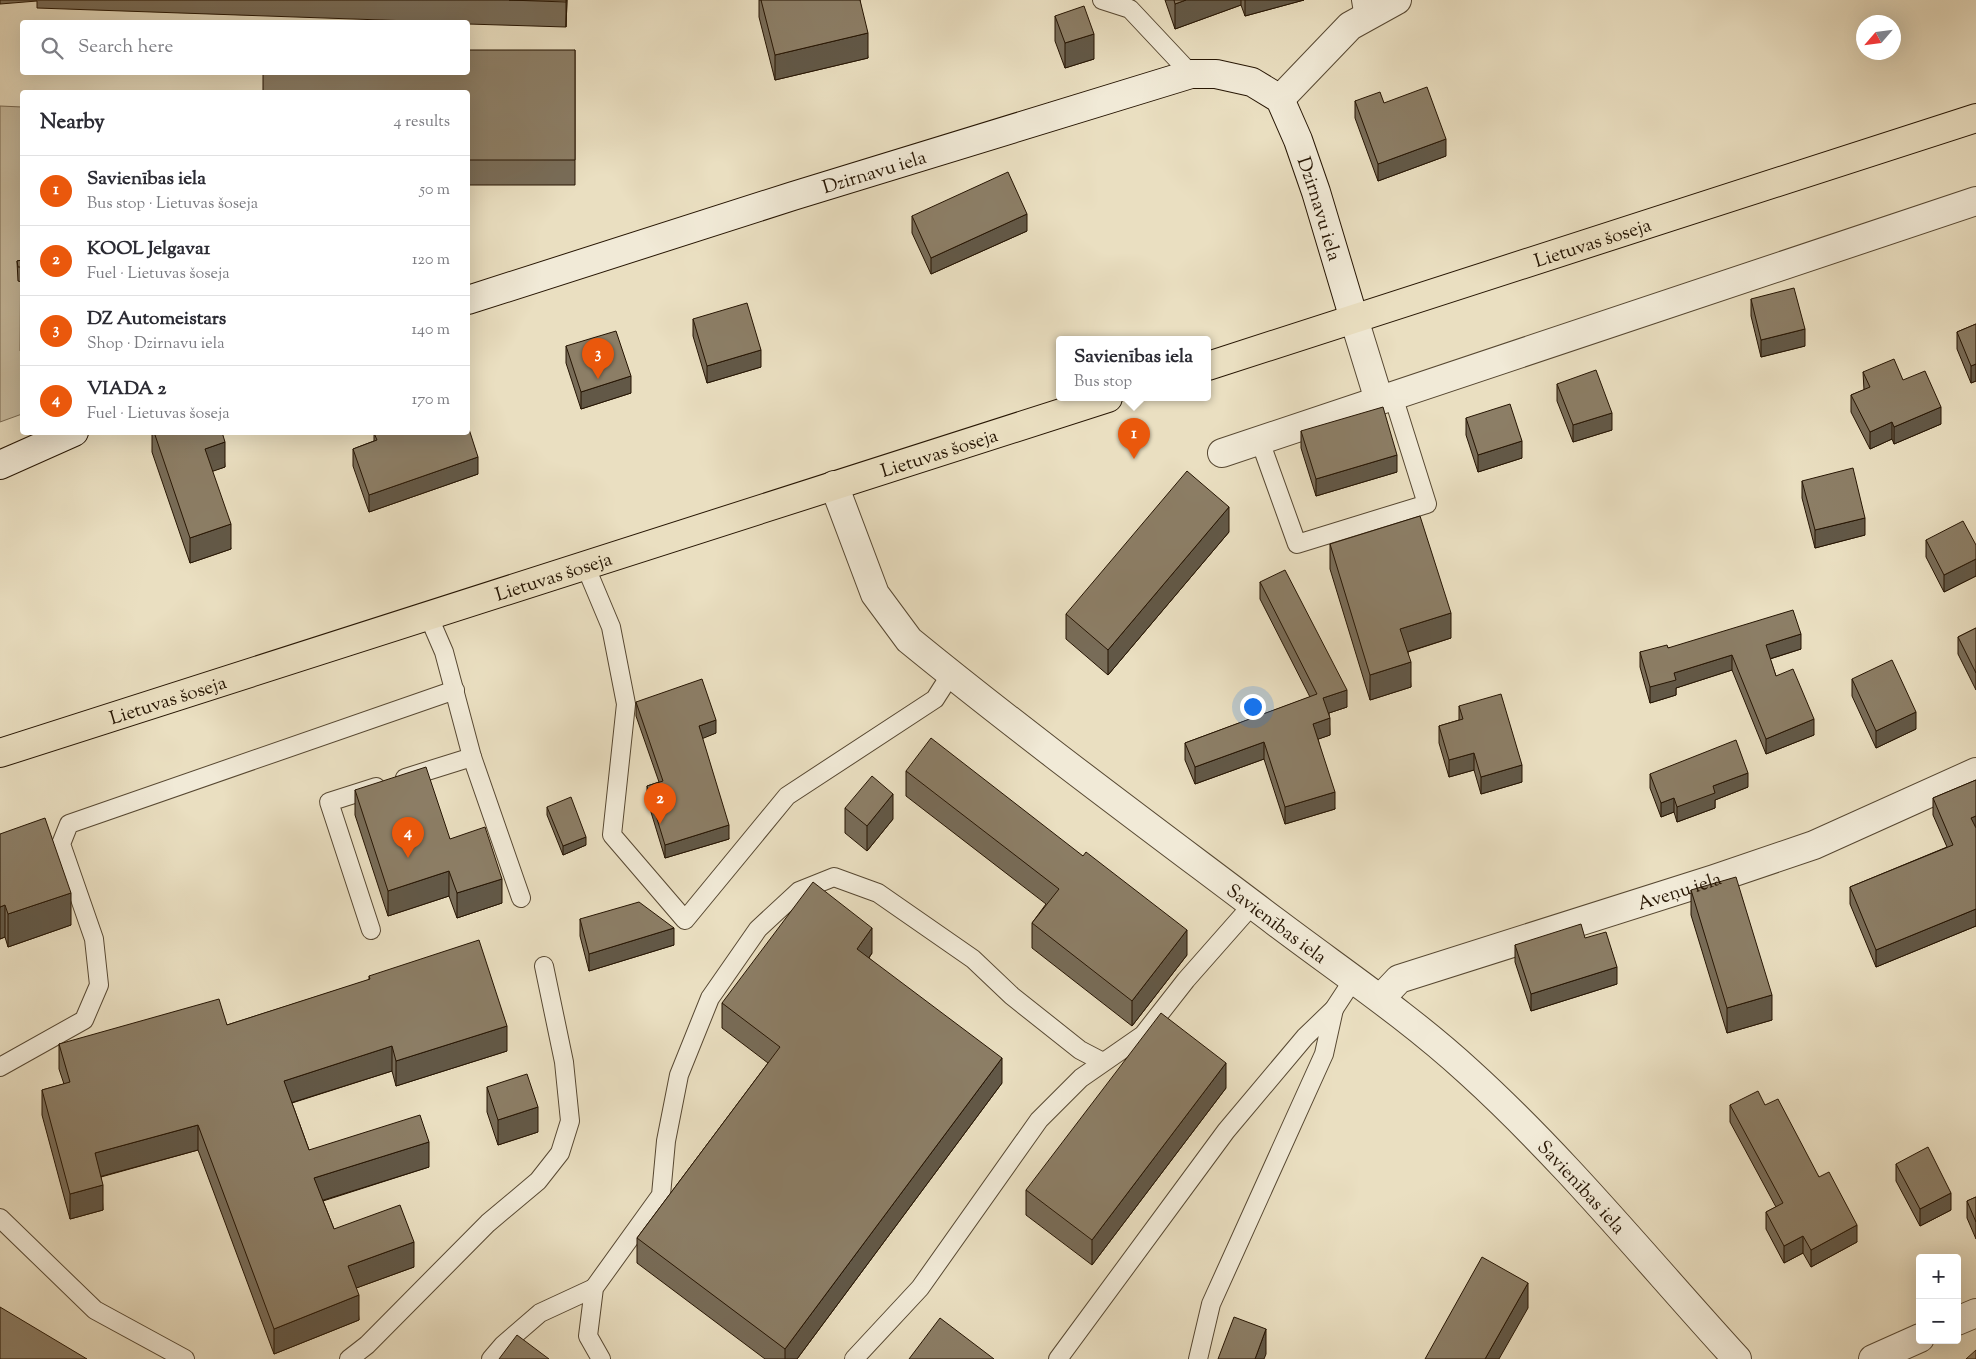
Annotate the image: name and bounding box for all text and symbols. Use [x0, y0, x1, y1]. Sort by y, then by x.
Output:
north arrow [1856, 15, 1901, 60]
search box [20, 20, 470, 75]
icon: search [38, 34, 66, 62]
text: Search here [78, 34, 173, 61]
text: Nearby [40, 108, 105, 138]
text: 4 results [394, 111, 450, 134]
street label: Dzirnavu iela [819, 145, 930, 202]
street label: Dzirnavu iela [1289, 154, 1347, 265]
text: Savienības iela [87, 166, 206, 193]
text: 1 [53, 179, 59, 202]
text: 50 m [419, 179, 450, 202]
text: Bus stop · Lietuvas šoseja [87, 193, 258, 216]
street label: Lietuvas šoseja [1531, 213, 1655, 276]
text: KOOL Jelgava1 [87, 236, 210, 263]
text: 2 [52, 249, 60, 272]
text: 120 m [412, 249, 450, 272]
text: Fuel · Lietuvas šoseja [87, 263, 230, 286]
text: DZ Automeistars [87, 306, 226, 333]
text: 3 [53, 319, 59, 342]
text: 140 m [412, 319, 450, 342]
text: Shop · Dzirnavu iela [87, 333, 225, 356]
popup [1056, 336, 1211, 401]
pin: 3 [582, 338, 614, 379]
text: Savienības iela [1074, 344, 1193, 371]
text: Bus stop [1074, 371, 1132, 394]
text: VIADA 2 [87, 376, 166, 403]
text: 4 [52, 389, 60, 412]
text: 170 m [412, 389, 450, 412]
text: Fuel · Lietuvas šoseja [87, 403, 230, 426]
pin: 1 [1118, 418, 1150, 459]
street label: Lietuvas šoseja [878, 423, 1002, 486]
street label: Lietuvas šoseja [492, 547, 616, 609]
street label: Lietuvas šoseja [106, 670, 230, 733]
your location [1240, 694, 1266, 720]
pin: 2 [644, 783, 676, 824]
pin: 4 [392, 817, 424, 858]
street label: Aveņu iela [1634, 866, 1726, 918]
street label: Savienības iela [1220, 878, 1332, 972]
street label: Savienības iela [1530, 1135, 1631, 1241]
map controls [1916, 1254, 1961, 1344]
button: + [1916, 1254, 1961, 1299]
button: − [1916, 1299, 1961, 1344]

